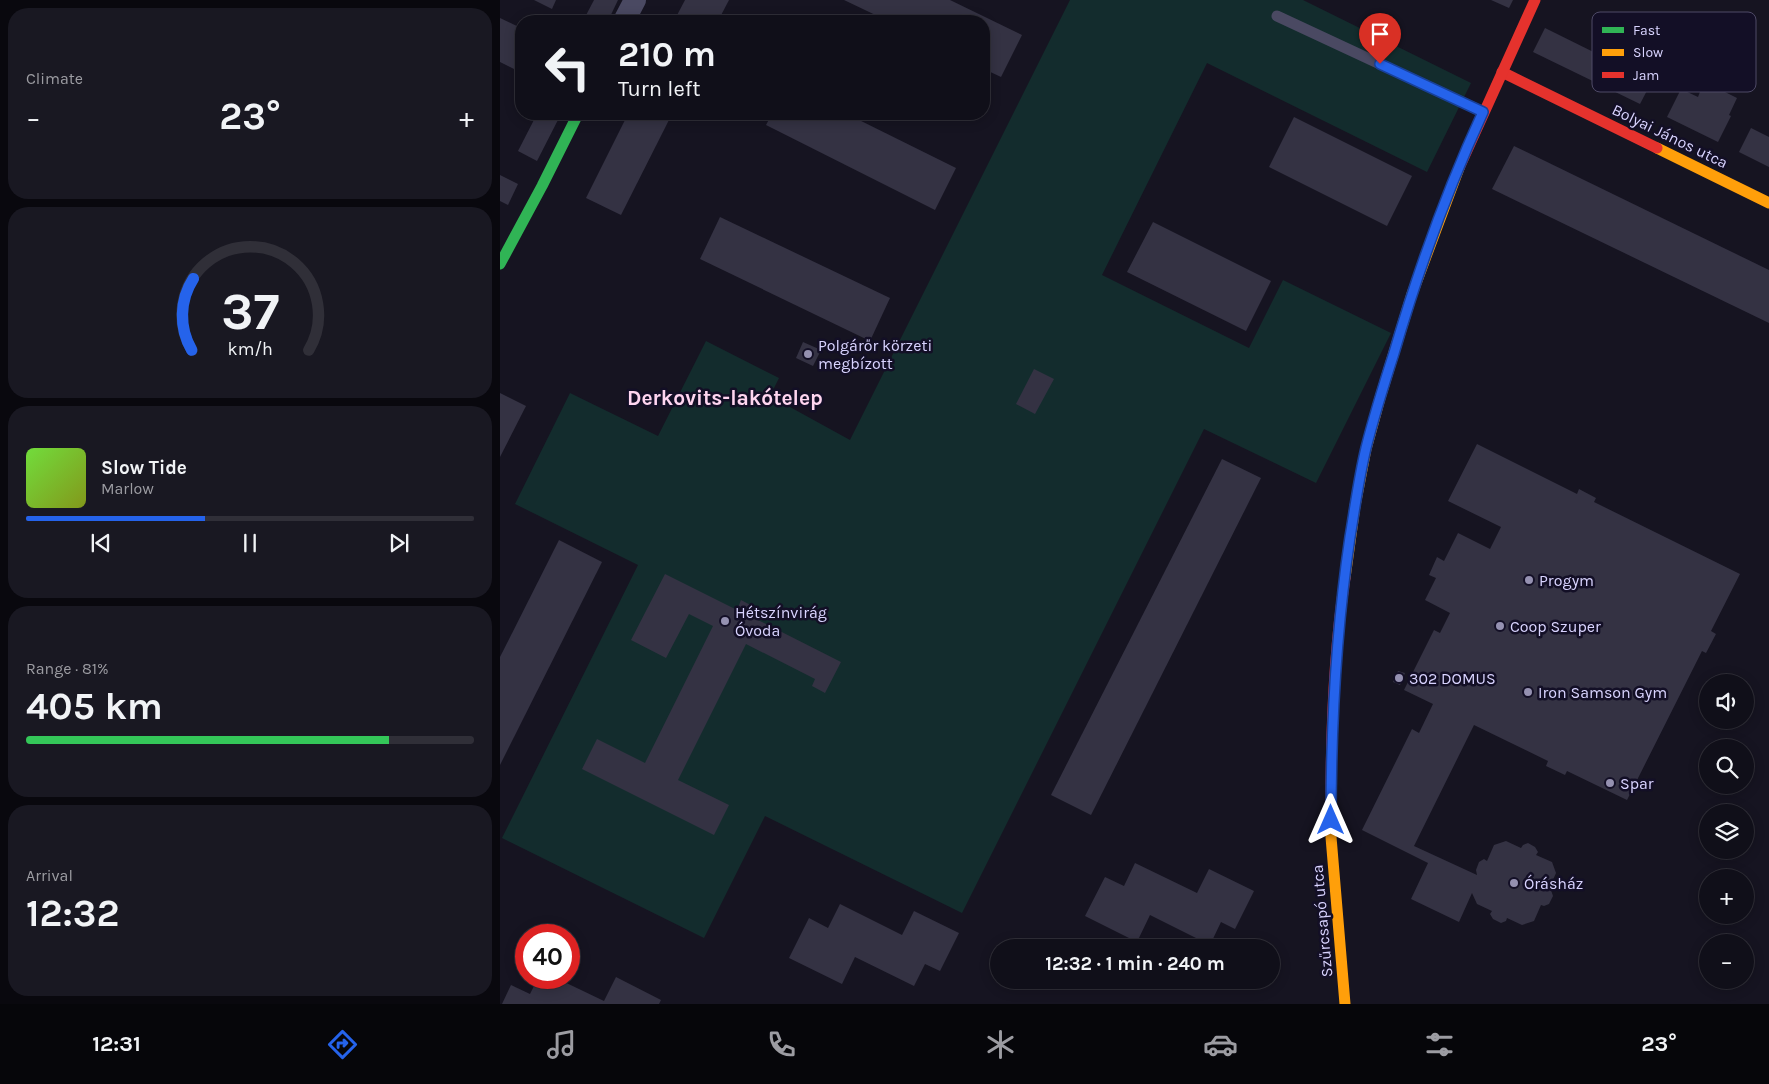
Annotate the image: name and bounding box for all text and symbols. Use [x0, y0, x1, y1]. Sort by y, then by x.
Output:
legend [1592, 12, 1756, 92]
pin [1359, 13, 1401, 64]
icon: arrive [1366, 20, 1394, 48]
text: Fast [1633, 22, 1660, 39]
text: 210 m [618, 34, 716, 75]
icon: left [535, 35, 600, 100]
text: Slow [1633, 44, 1663, 61]
text: Jam [1633, 67, 1659, 84]
text: Climate [26, 69, 83, 88]
text: Turn left [618, 76, 701, 102]
text: 23° [219, 94, 281, 139]
street label: Bolyai János utca [1609, 100, 1731, 172]
text: − [26, 101, 41, 134]
text: + [459, 101, 474, 134]
text: 37 [221, 281, 279, 342]
place label: Polgárőr körzeti megbízott [818, 336, 932, 373]
text: km/h [227, 339, 273, 360]
marker: Polgárőr körzeti megbízott [802, 348, 814, 360]
district label: Derkovits-lakótelep [627, 386, 823, 410]
text: Slow Tide [101, 457, 187, 479]
text: Marlow [101, 479, 154, 498]
icon: previous [87, 529, 115, 557]
icon: pause [236, 529, 264, 557]
icon: next [385, 529, 413, 557]
place label: Progym [1539, 571, 1594, 590]
marker: Progym [1523, 574, 1535, 586]
place label: Hétszínvirág Óvoda [735, 603, 827, 640]
marker: Hétszínvirág Óvoda [719, 615, 731, 627]
place label: Coop Szuper [1510, 617, 1601, 636]
marker: Coop Szuper [1494, 620, 1506, 632]
text: Range · 81% [26, 659, 109, 678]
place label: 302 DOMUS [1409, 669, 1496, 688]
marker: 302 DOMUS [1393, 672, 1405, 684]
map controls [1699, 674, 1754, 989]
button: sound [1699, 674, 1754, 729]
place label: Iron Samson Gym [1538, 683, 1667, 702]
text: 405 km [26, 684, 163, 729]
marker: Iron Samson Gym [1522, 686, 1534, 698]
button: search [1699, 739, 1754, 794]
place label: Spar [1620, 774, 1654, 793]
marker: Spar [1604, 777, 1616, 789]
position arrow [1304, 793, 1356, 845]
button: layers [1699, 804, 1754, 859]
street label: Szűrcsapó utca [1308, 864, 1336, 978]
text: Arrival [26, 866, 73, 885]
button: + [1699, 869, 1754, 924]
place label: Órásház [1524, 874, 1583, 893]
marker: Órásház [1508, 877, 1520, 889]
text: 12:32 [26, 891, 119, 936]
speed limit sign: 40 [515, 924, 580, 989]
button: − [1699, 934, 1754, 989]
text: 12:32 · 1 min · 240 m [1045, 953, 1225, 975]
icon: directions [325, 1027, 360, 1062]
icon: music [544, 1027, 579, 1062]
icon: phone [764, 1027, 799, 1062]
icon: climate [983, 1027, 1018, 1062]
icon: car [1203, 1027, 1238, 1062]
icon: filters [1422, 1027, 1457, 1062]
text: 12:31 [92, 1031, 141, 1057]
text: 23° [1641, 1031, 1677, 1057]

